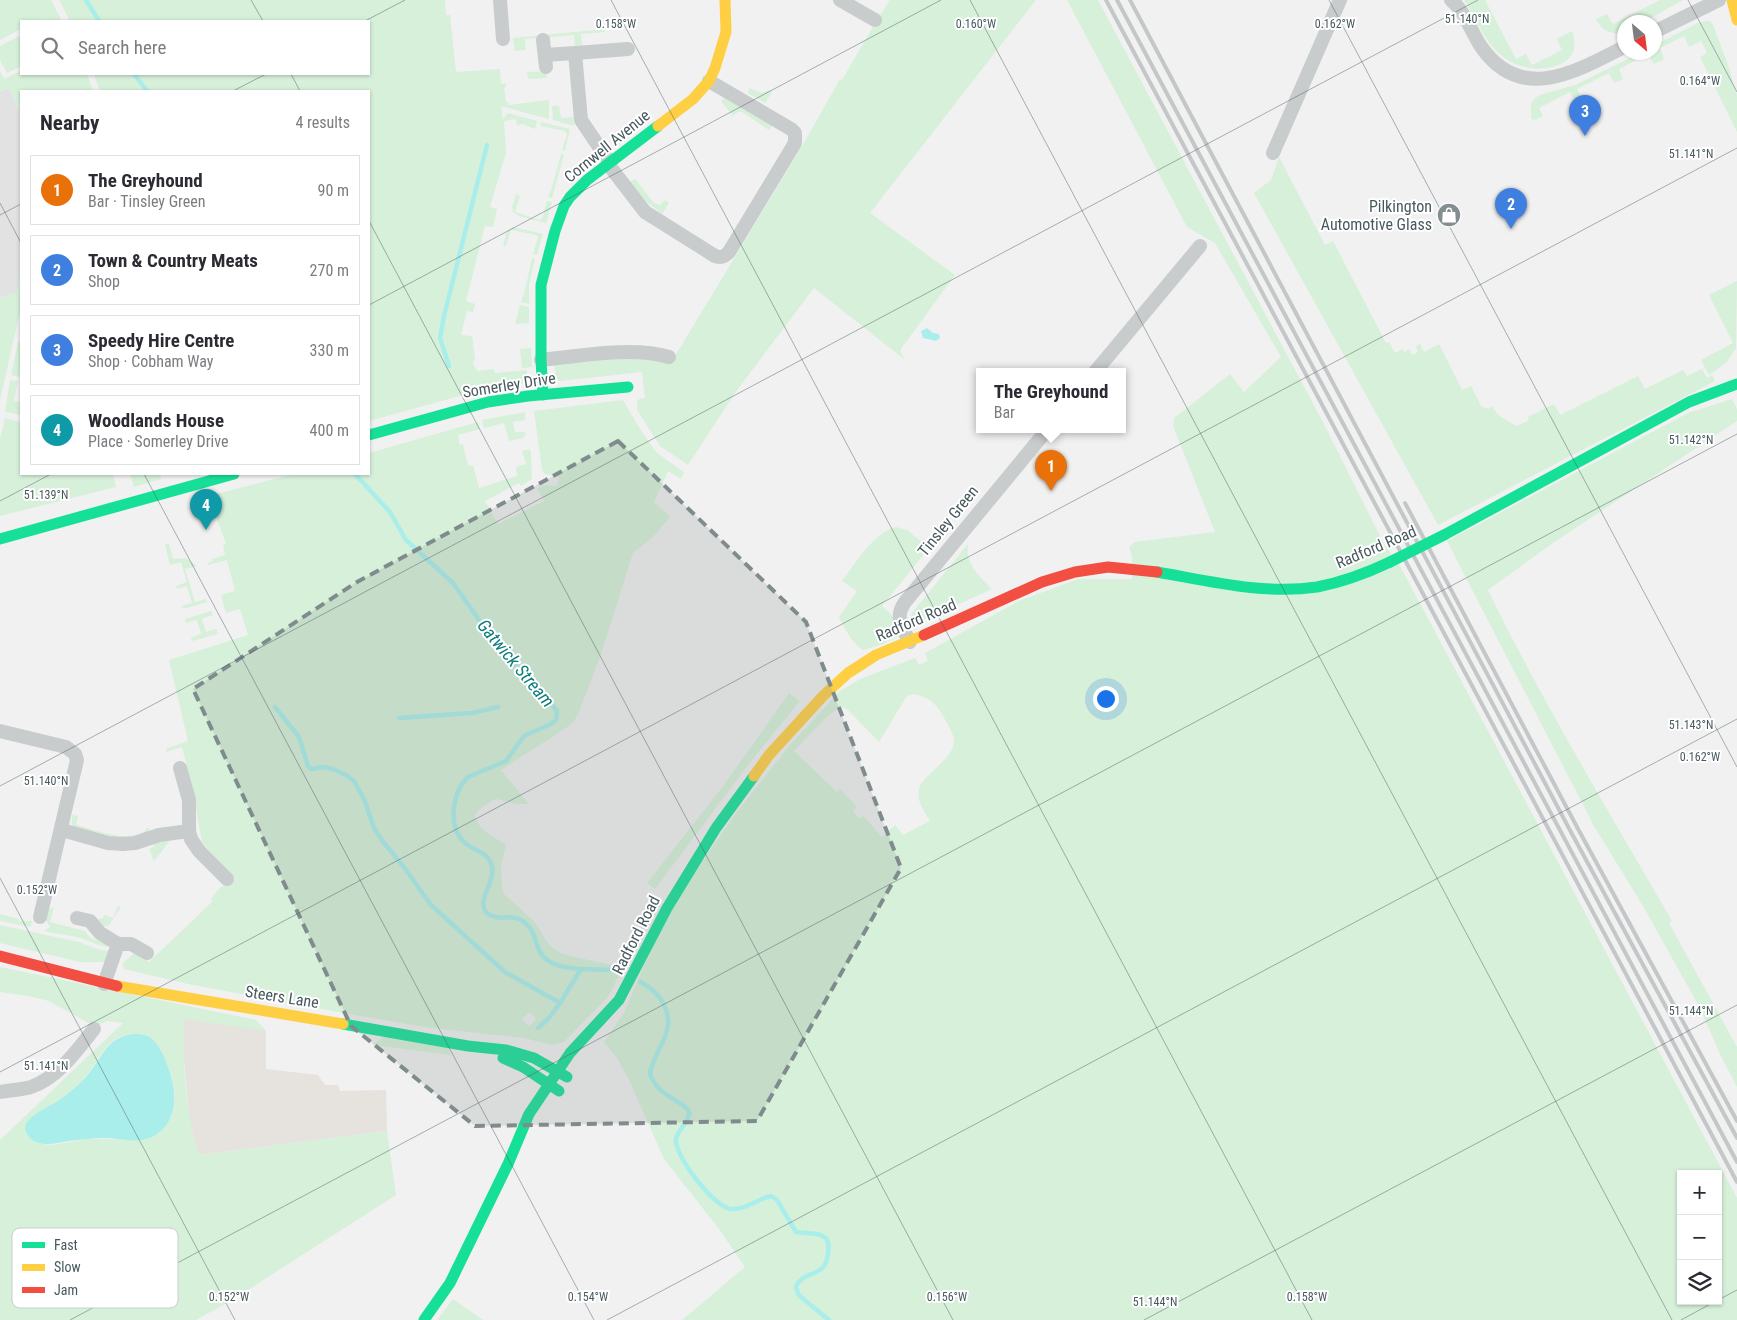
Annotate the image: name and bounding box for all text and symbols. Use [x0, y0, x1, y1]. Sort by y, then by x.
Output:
text: 51.140°N [1445, 12, 1489, 26]
north arrow [1617, 15, 1662, 60]
text: 0.158°W [596, 17, 636, 31]
text: 0.160°W [956, 17, 996, 31]
text: 0.162°W [1315, 17, 1355, 31]
search box [20, 20, 370, 75]
icon: search [38, 34, 66, 62]
text: Search here [78, 36, 166, 59]
text: 0.164°W [1680, 74, 1720, 88]
pin: 3 [1569, 95, 1601, 136]
street label: Cornwell Avenue [560, 106, 654, 186]
text: Nearby [40, 111, 99, 135]
text: 4 results [295, 113, 350, 132]
text: 51.141°N [1669, 147, 1713, 161]
text: The Greyhound [88, 169, 203, 192]
text: 1 [53, 181, 61, 200]
text: 90 m [317, 181, 349, 200]
pin: 2 [1495, 188, 1527, 229]
text: Bar · Tinsley Green [88, 192, 206, 211]
place label: Pilkington Automotive Glass [1321, 197, 1432, 234]
shop icon: Pilkington Automotive Glass [1436, 202, 1462, 228]
text: Town & Country Meats [88, 249, 258, 272]
text: 2 [53, 261, 61, 280]
text: 270 m [310, 261, 349, 280]
text: Shop [88, 272, 120, 291]
text: Speedy Hire Centre [88, 329, 234, 352]
text: 3 [53, 341, 61, 360]
text: 330 m [310, 341, 349, 360]
text: Shop · Cobham Way [88, 352, 213, 371]
street label: Somerley Drive [461, 368, 557, 402]
popup [976, 368, 1126, 433]
text: The Greyhound [994, 380, 1108, 403]
text: Bar [994, 403, 1015, 422]
text: Woodlands House [88, 409, 224, 432]
text: 4 [53, 421, 61, 440]
text: 400 m [310, 421, 349, 440]
text: Place · Somerley Drive [88, 432, 228, 451]
text: 51.142°N [1669, 433, 1713, 447]
pin: 1 [1035, 450, 1067, 491]
street label: Tinsley Green [914, 482, 982, 560]
text: 51.139°N [24, 488, 68, 502]
pin: 4 [190, 489, 222, 530]
street label: Radford Road [1333, 522, 1419, 572]
street label: Radford Road [873, 595, 959, 645]
water label: Gatwick Stream [473, 615, 559, 711]
your location [1093, 686, 1119, 712]
text: 51.143°N [1669, 718, 1713, 732]
text: 0.162°W [1680, 750, 1720, 764]
text: 51.140°N [24, 774, 68, 788]
text: 0.152°W [17, 883, 57, 897]
street label: Radford Road [608, 893, 664, 977]
street label: Steers Lane [244, 982, 320, 1012]
text: 51.144°N [1669, 1004, 1713, 1018]
text: 51.141°N [24, 1059, 68, 1073]
map controls [1677, 1170, 1722, 1305]
button: + [1677, 1170, 1722, 1215]
button: − [1677, 1215, 1722, 1260]
legend [12, 1228, 178, 1308]
text: Fast [54, 1237, 78, 1253]
text: Slow [54, 1259, 81, 1275]
button: layers [1677, 1260, 1722, 1305]
text: Jam [54, 1282, 78, 1298]
text: 0.152°W [209, 1290, 249, 1304]
text: 0.154°W [568, 1290, 608, 1304]
text: 0.156°W [927, 1290, 967, 1304]
text: 0.158°W [1287, 1290, 1327, 1304]
text: 51.144°N [1133, 1295, 1177, 1309]

